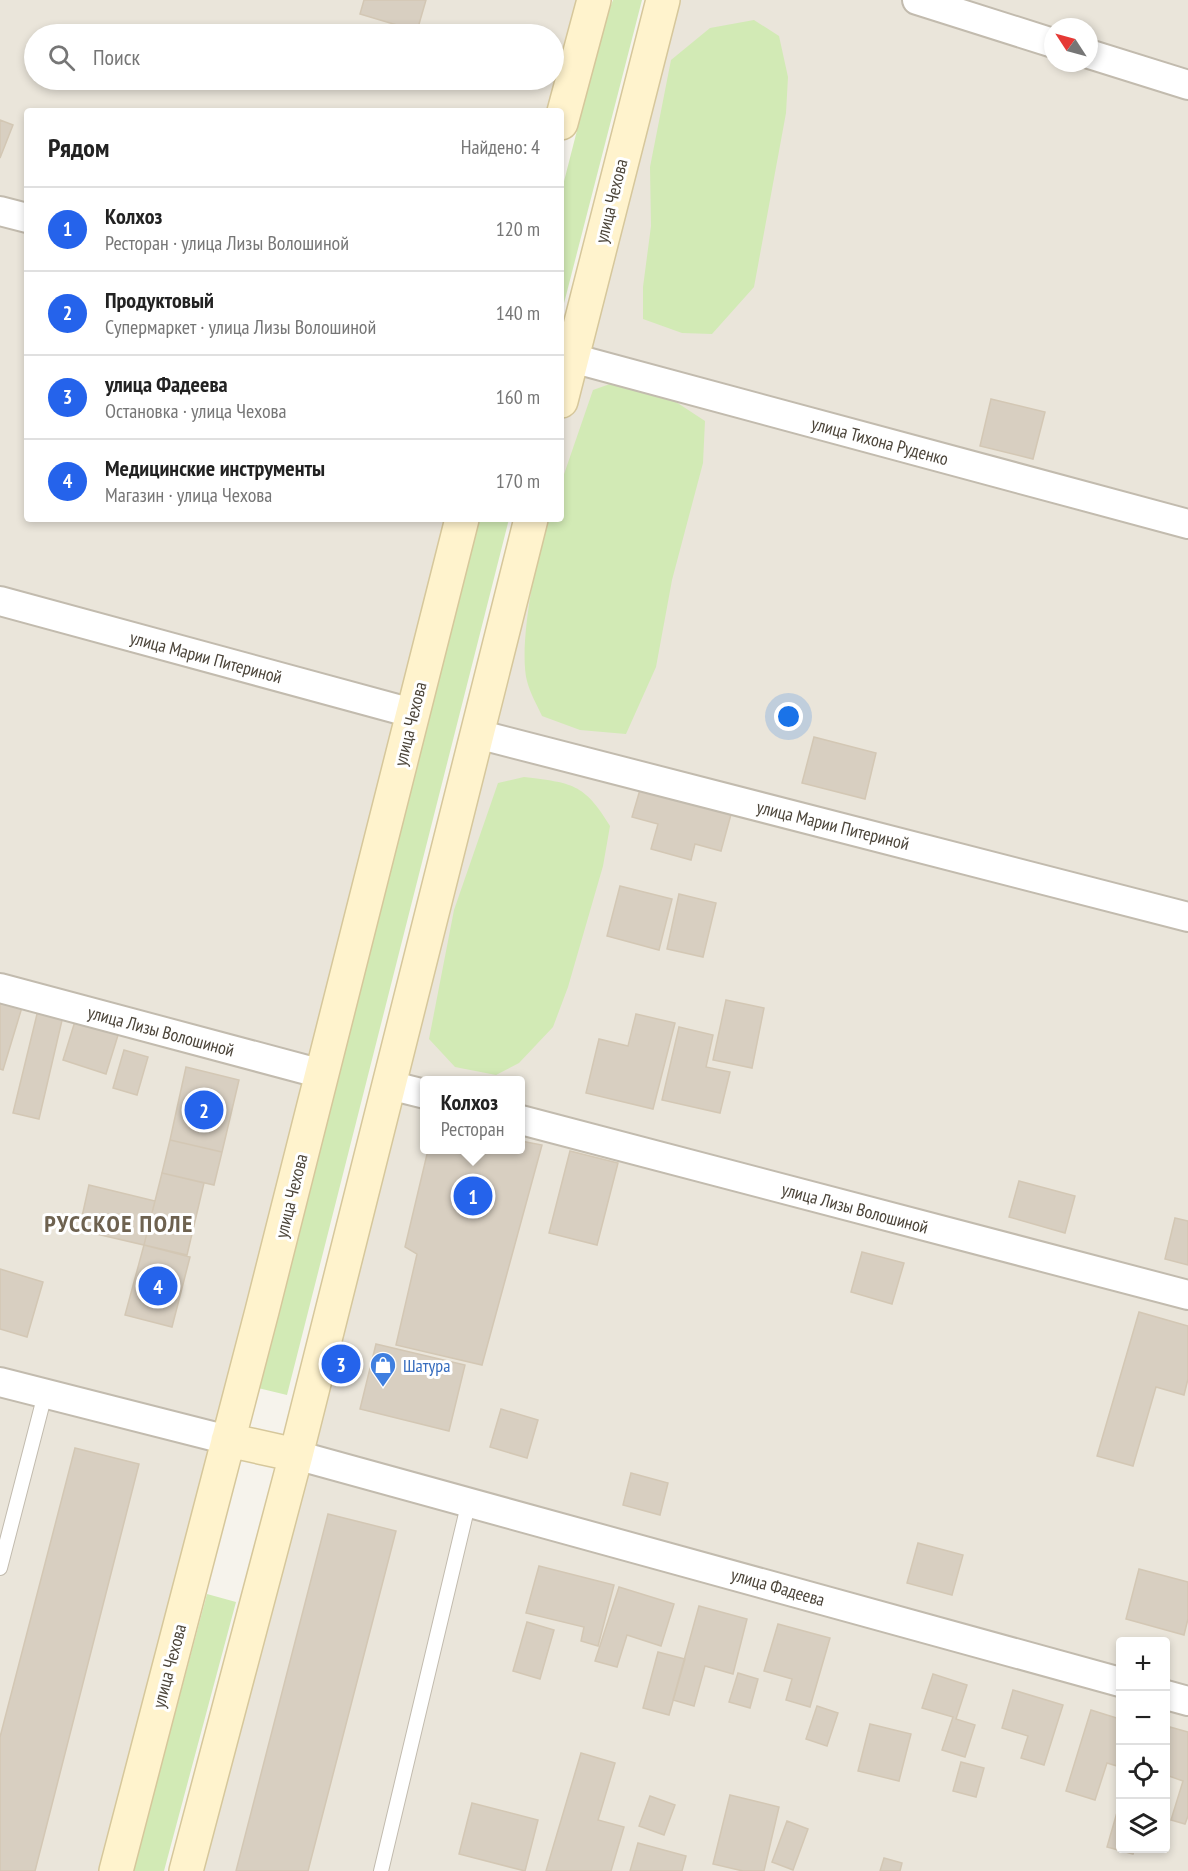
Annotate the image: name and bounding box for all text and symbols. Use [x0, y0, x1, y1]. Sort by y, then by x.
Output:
north arrow [1044, 18, 1098, 72]
search box [24, 24, 564, 90]
icon: search [45, 41, 78, 74]
text: Поиск [93, 43, 140, 71]
text: Рядом [48, 131, 109, 164]
text: Найдено: 4 [461, 134, 540, 160]
street label: улица Чехова [589, 156, 633, 246]
text: Колхоз [105, 202, 162, 230]
text: 1 [63, 216, 72, 242]
text: 120 m [496, 216, 540, 242]
text: Ресторан · улица Лизы Волошиной [105, 230, 349, 256]
text: Продуктовый [105, 286, 214, 314]
text: 2 [63, 300, 72, 326]
text: 140 m [496, 300, 540, 326]
text: Супермаркет · улица Лизы Волошиной [105, 314, 376, 340]
text: улица Фадеева [105, 370, 228, 398]
text: 3 [63, 384, 72, 410]
text: 160 m [496, 384, 540, 410]
text: Остановка · улица Чехова [105, 398, 287, 424]
street label: улица Тихона Руденко [809, 412, 951, 470]
text: Медицинские инструменты [105, 454, 325, 482]
text: 4 [63, 468, 72, 494]
text: 170 m [496, 468, 540, 494]
text: Магазин · улица Чехова [105, 482, 272, 508]
street label: улица Марии Питериной [127, 626, 285, 688]
street label: улица Чехова [388, 679, 432, 769]
your location [774, 702, 803, 731]
street label: улица Марии Питериной [754, 795, 912, 855]
street label: улица Лизы Волошиной [85, 1000, 237, 1062]
popup [420, 1076, 525, 1154]
pin: 2 [184, 1088, 224, 1132]
text: Колхоз [441, 1088, 498, 1116]
text: Ресторан [441, 1116, 504, 1142]
street label: улица Чехова [269, 1151, 313, 1241]
pin: 1 [454, 1174, 492, 1218]
street label: улица Лизы Волошиной [779, 1177, 931, 1239]
district label: РУССКОЕ ПОЛЕ [44, 1208, 194, 1239]
pin: 4 [138, 1264, 178, 1308]
pin: 3 [322, 1342, 360, 1386]
shop icon: Шатура [368, 1350, 398, 1388]
place label: Шатура [403, 1354, 450, 1377]
street label: улица Фадеева [728, 1563, 828, 1611]
street label: улица Чехова [147, 1621, 191, 1711]
map controls [1116, 1637, 1170, 1853]
button: + [1116, 1637, 1170, 1691]
button: − [1116, 1691, 1170, 1745]
button: locate [1116, 1745, 1170, 1799]
button: layers [1116, 1799, 1170, 1853]

